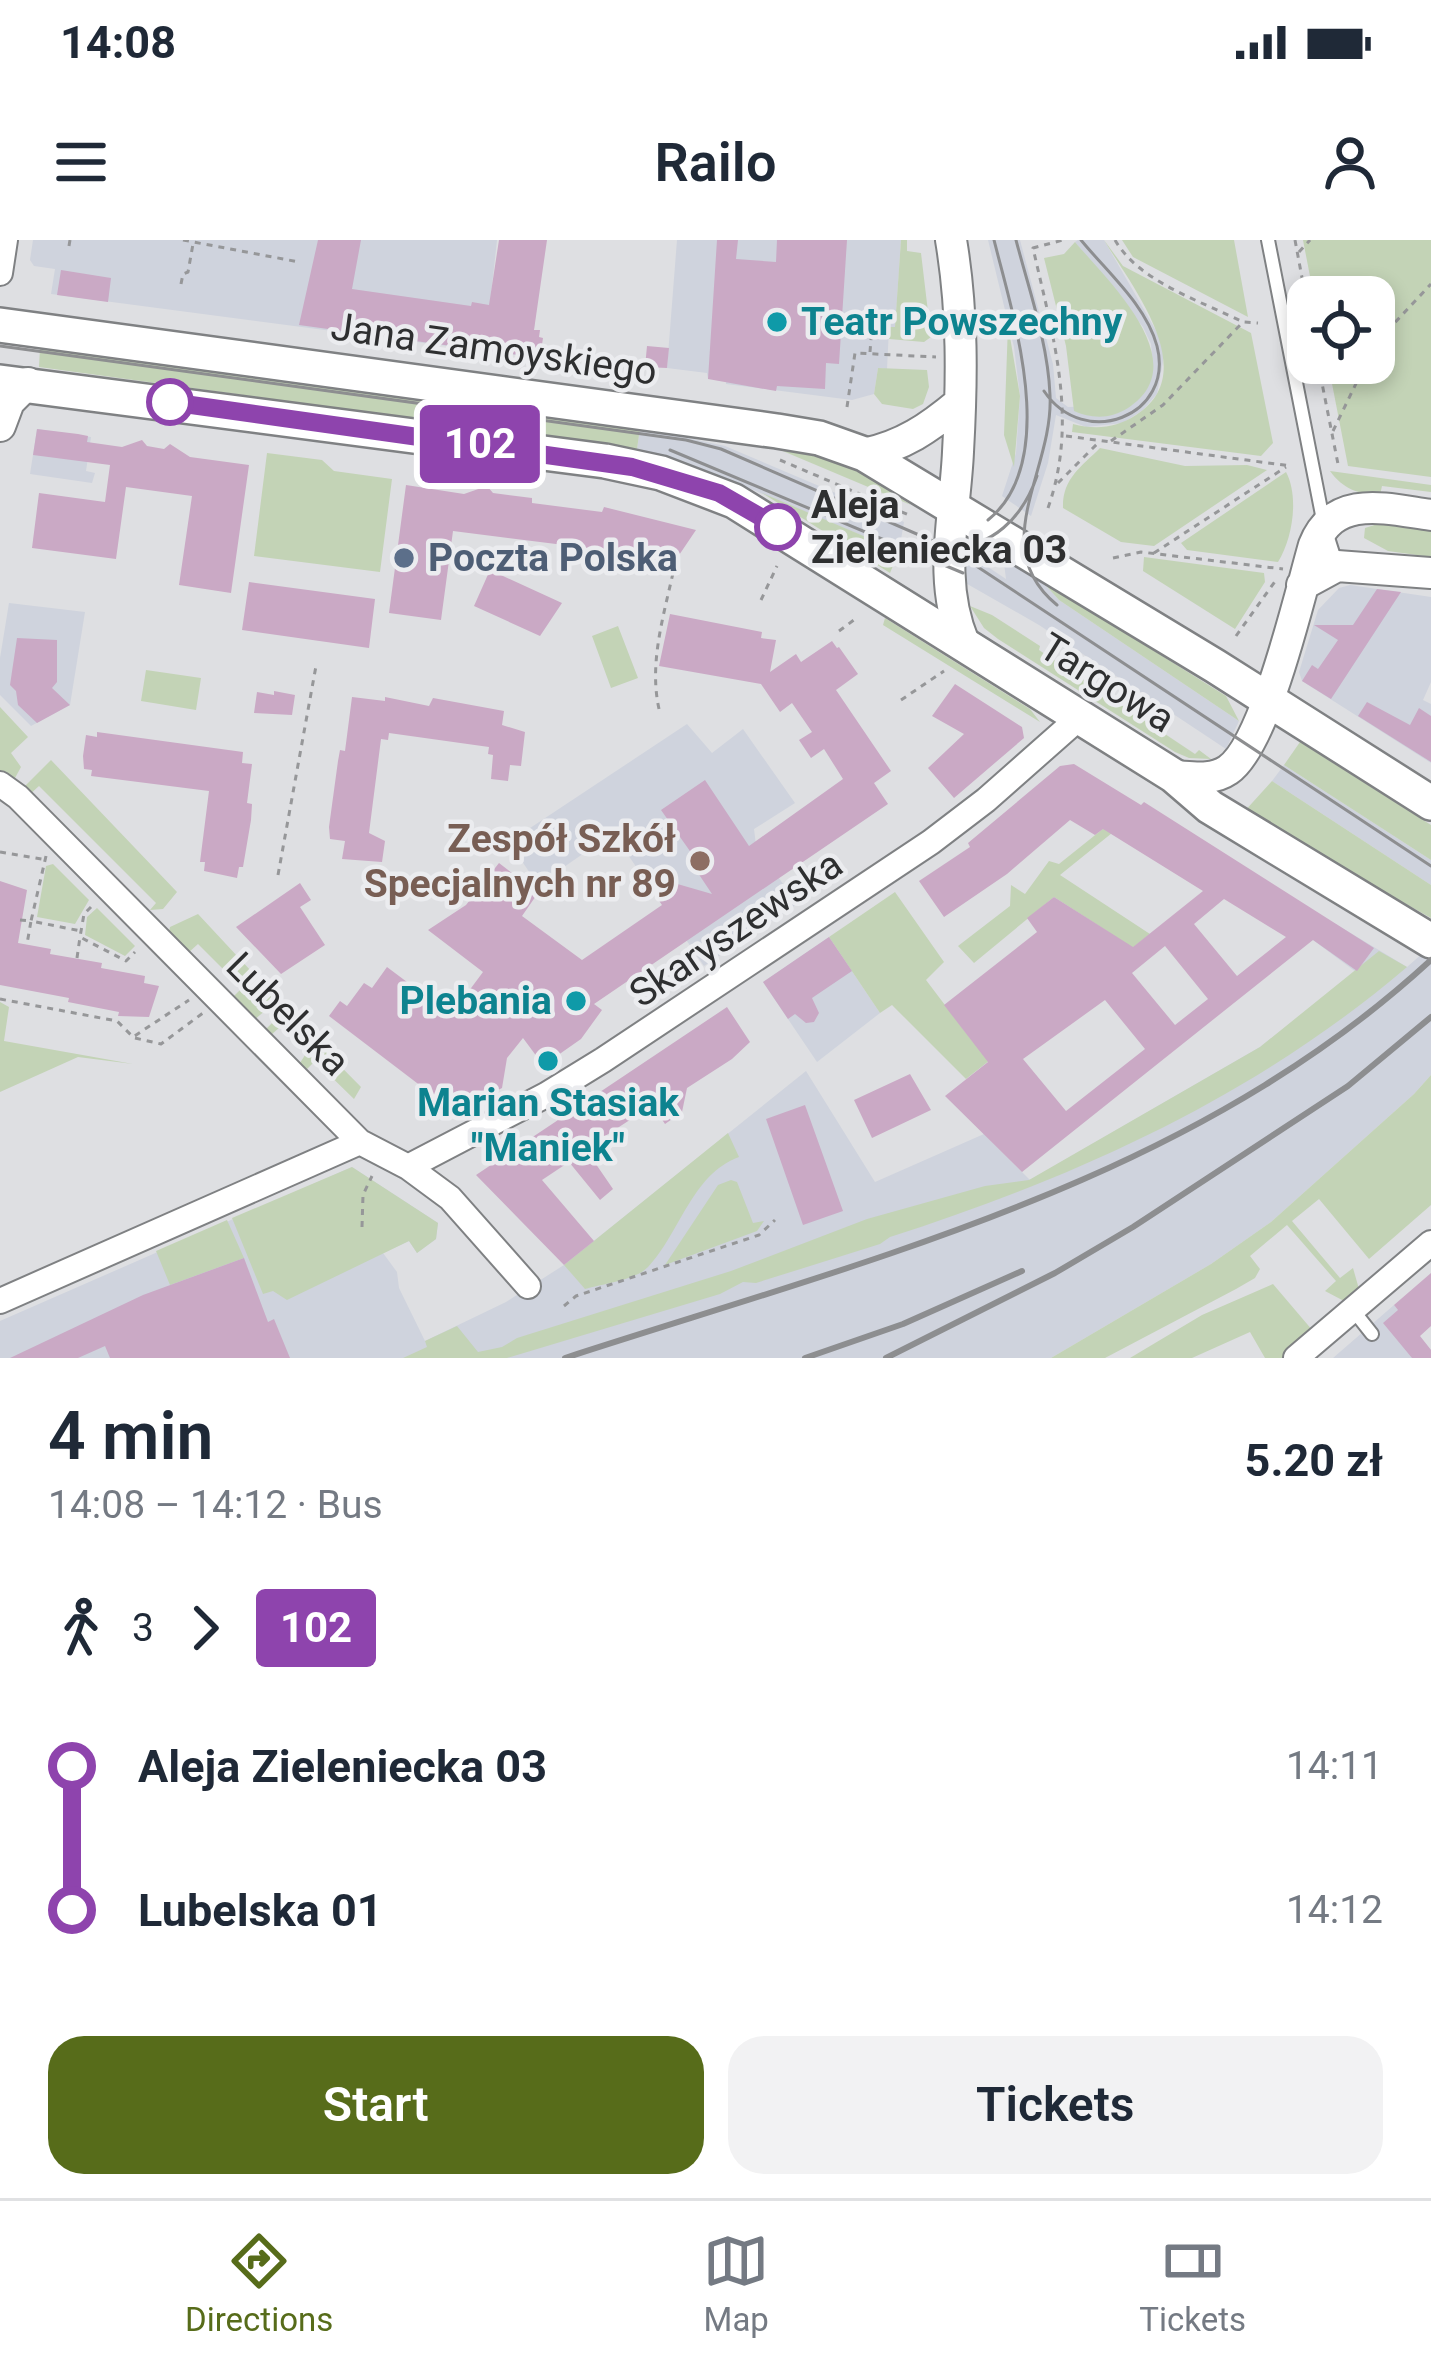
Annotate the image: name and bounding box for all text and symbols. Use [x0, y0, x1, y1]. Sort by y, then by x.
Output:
text: 14:08 [60, 16, 176, 69]
icon: menu [48, 129, 114, 195]
icon: person [1317, 129, 1383, 195]
text: Railo [655, 131, 776, 194]
map controls [1287, 276, 1395, 384]
button: locate [1287, 276, 1395, 384]
place label: Teatr Powszechny [801, 299, 1123, 345]
street label: Jana Zamoyskiego [328, 303, 660, 395]
marker: Teatr Powszechny [764, 309, 790, 335]
unlabelled marker [148, 380, 192, 424]
line badge: 102 [411, 405, 549, 483]
text: 102 [444, 419, 516, 468]
place label: Aleja Zieleniecka 03 [811, 482, 1067, 573]
marker: Aleja Zieleniecka 03 [756, 505, 800, 549]
place label: Poczta Polska [428, 535, 678, 581]
marker: Poczta Polska [391, 545, 417, 571]
street label: Targowa [1031, 624, 1183, 742]
place label: Zespół Szkół Specjalnych nr 89 [364, 816, 676, 907]
street label: Skaryszewska [621, 841, 851, 1017]
marker: Zespół Szkół Specjalnych nr 89 [687, 848, 713, 874]
street label: Lubelska [217, 943, 359, 1085]
place label: Plebania [400, 978, 552, 1024]
marker: Plebania [563, 988, 589, 1014]
marker: Marian Stasiak "Maniek" [535, 1048, 561, 1074]
place label: Marian Stasiak "Maniek" [417, 1080, 680, 1171]
text: 4 min [48, 1398, 213, 1475]
text: 5.20 zł [1245, 1434, 1383, 1487]
text: 14:08 – 14:12 · Bus [48, 1482, 383, 1528]
icon: walk [48, 1595, 114, 1661]
icon: forward [172, 1595, 238, 1661]
text: 102 [280, 1603, 352, 1652]
text: 3 [132, 1605, 154, 1651]
text: Aleja Zieleniecka 03 [138, 1740, 547, 1793]
text: 14:11 [1286, 1743, 1383, 1789]
text: Lubelska 01 [138, 1884, 383, 1937]
text: 14:12 [1286, 1887, 1383, 1933]
button: Start [48, 2036, 704, 2174]
button: Tickets [728, 2036, 1383, 2174]
tab: Directions [185, 2228, 333, 2339]
tab: Map [703, 2228, 769, 2339]
tab: Tickets [1139, 2228, 1246, 2339]

